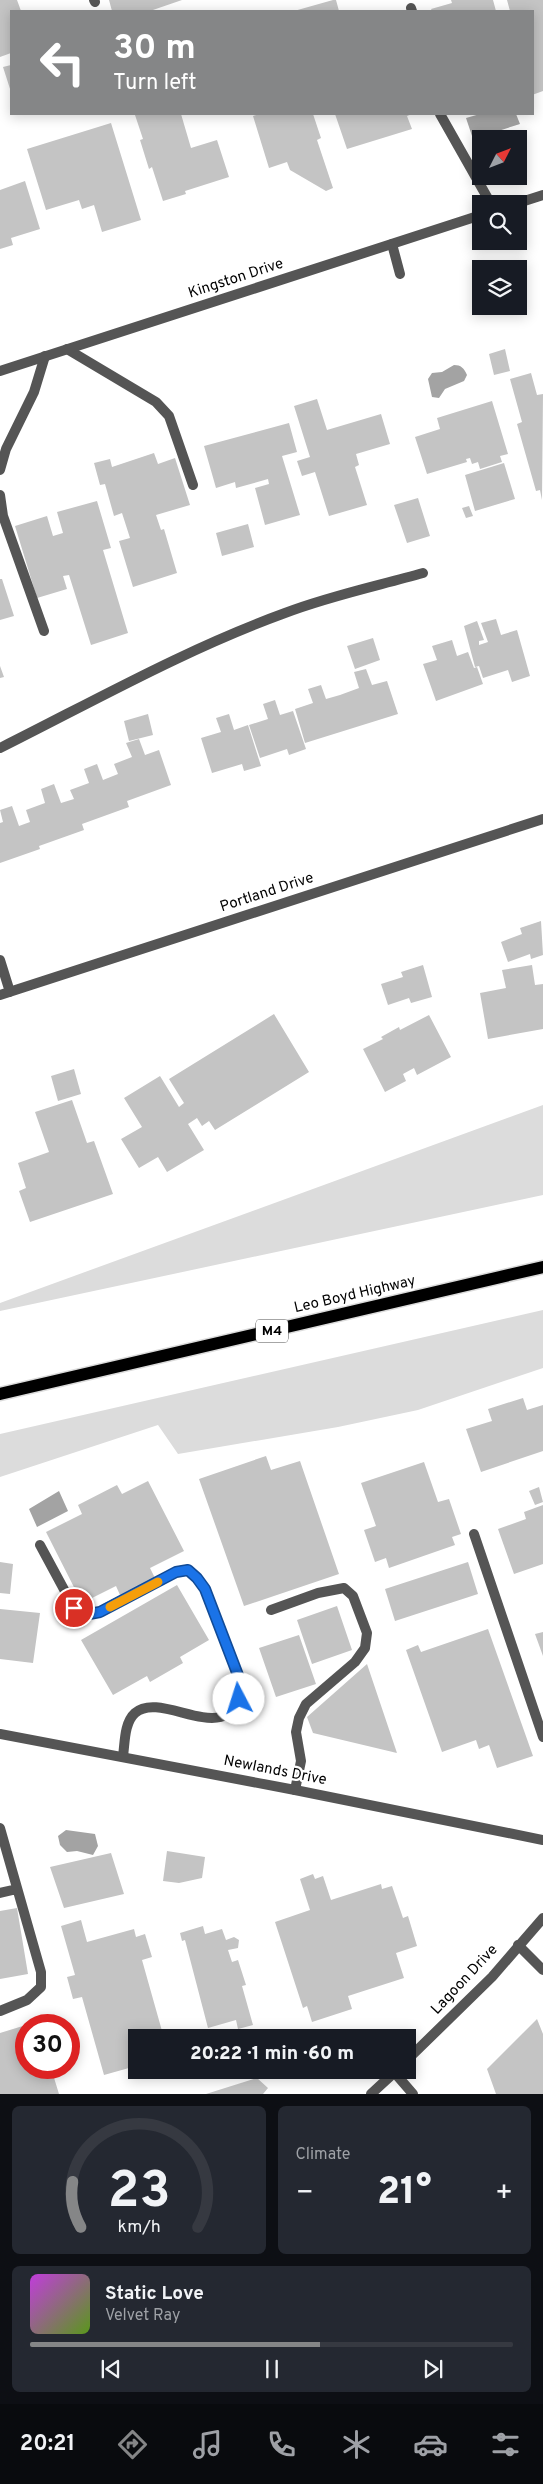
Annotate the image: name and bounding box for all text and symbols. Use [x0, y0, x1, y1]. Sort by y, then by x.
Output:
text: 30 m [113, 27, 196, 71]
icon: left [30, 30, 95, 95]
text: Turn left [113, 70, 196, 97]
north arrow [472, 130, 528, 185]
map controls [472, 130, 527, 315]
button: search [472, 195, 527, 250]
street label: Kingston Drive [186, 255, 286, 303]
button: layers [472, 260, 527, 315]
street label: Portland Drive [218, 869, 316, 917]
street label: Leo Boyd Highway [292, 1272, 418, 1318]
road number: M4 [256, 1320, 288, 1342]
pin [53, 1587, 95, 1629]
icon: arrive [60, 1594, 88, 1622]
position arrow [212, 1672, 264, 1724]
street label: Newlands Drive [222, 1752, 328, 1790]
street label: Lagoon Drive [428, 1941, 502, 2019]
speed limit sign: 30 [15, 2014, 80, 2079]
text: 20:22 · 1 min · 60 m [190, 2042, 354, 2066]
text: Climate [296, 2145, 350, 2165]
text: 23 [107, 2160, 170, 2226]
text: 21° [377, 2169, 432, 2218]
text: − [296, 2176, 314, 2212]
text: + [495, 2176, 513, 2212]
text: km/h [117, 2216, 160, 2239]
text: Static Love [105, 2282, 204, 2306]
text: Velvet Ray [105, 2306, 180, 2326]
icon: previous [97, 2355, 125, 2383]
icon: pause [258, 2355, 286, 2383]
icon: next [419, 2355, 447, 2383]
icon: directions [115, 2427, 150, 2462]
icon: music [190, 2427, 225, 2462]
icon: phone [264, 2427, 299, 2462]
icon: climate [339, 2427, 374, 2462]
icon: car [413, 2427, 448, 2462]
icon: filters [488, 2427, 523, 2462]
text: 20:21 [20, 2431, 75, 2458]

